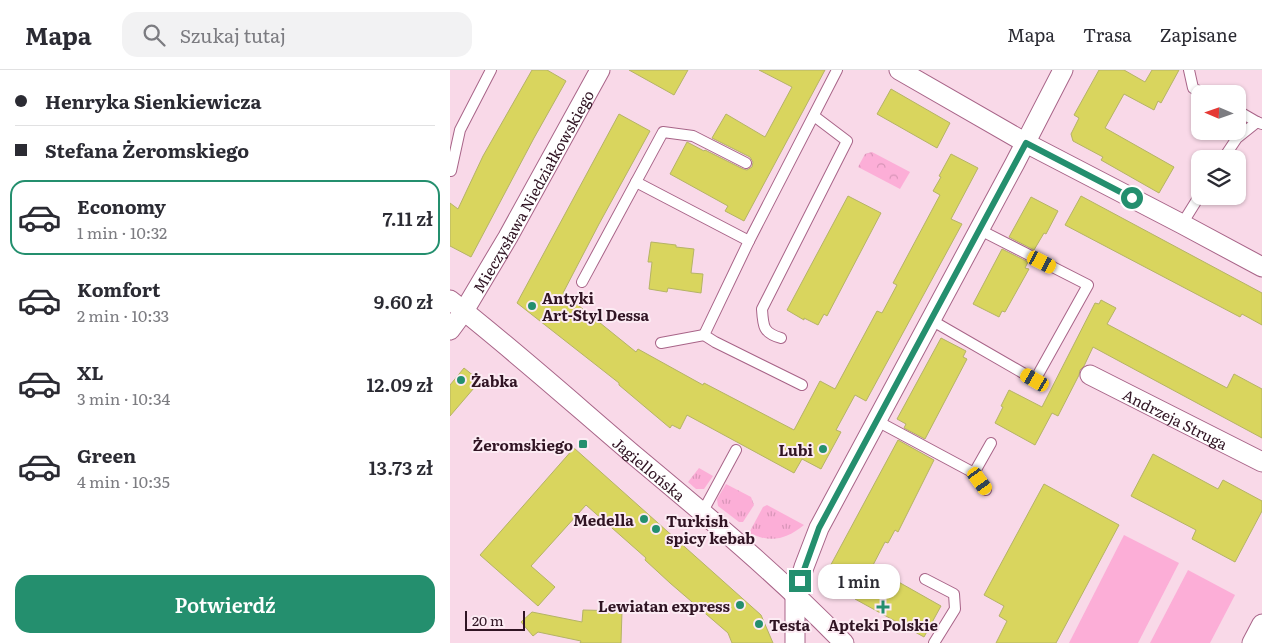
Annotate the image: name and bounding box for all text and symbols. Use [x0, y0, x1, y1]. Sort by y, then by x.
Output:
search box [122, 12, 472, 57]
text: Mapa [25, 17, 92, 52]
icon: search [140, 21, 168, 49]
text: Szukaj tutaj [180, 21, 286, 49]
text: Mapa [1007, 21, 1055, 48]
text: Trasa [1083, 21, 1132, 48]
text: Zapisane [1160, 21, 1237, 48]
street label: Mieczysława Niedziałkowskiego [466, 85, 599, 297]
north arrow [1191, 85, 1246, 140]
map controls [1191, 85, 1246, 205]
text: Henryka Sienkiewicza [45, 87, 261, 115]
text: Stefana Żeromskiego [45, 136, 249, 164]
button: layers [1191, 150, 1246, 205]
route start [1121, 187, 1143, 209]
text: Economy [77, 192, 166, 220]
icon: car [17, 195, 62, 240]
text: 7.11 zł [382, 204, 433, 232]
text: 1 min · 10:32 [77, 220, 167, 244]
car [1025, 249, 1058, 275]
text: Komfort [77, 275, 160, 303]
icon: car [17, 278, 62, 323]
place label: Antyki Art-Styl Dessa [542, 286, 650, 326]
text: 9.60 zł [374, 287, 433, 315]
marker: Antyki Art-Styl Dessa [526, 300, 538, 312]
text: 2 min · 10:33 [77, 303, 169, 327]
text: XL [77, 358, 104, 386]
icon: car [17, 361, 62, 406]
car [1018, 366, 1051, 394]
place label: Żabka [471, 369, 518, 392]
text: 12.09 zł [366, 370, 433, 398]
marker: Żabka [455, 374, 467, 386]
street label: Andrzeja Struga [1119, 382, 1233, 455]
text: 3 min · 10:34 [77, 386, 170, 410]
street label: Jagiellońska [608, 431, 692, 506]
place label: Żeromskiego [473, 433, 573, 456]
marker: Żeromskiego [577, 438, 589, 450]
place label: Lubi [778, 438, 814, 461]
text: Green [77, 441, 136, 469]
marker: Lubi [817, 443, 829, 455]
icon: car [17, 444, 62, 489]
text: 13.73 zł [369, 453, 433, 481]
car [965, 464, 994, 498]
text: 4 min · 10:35 [77, 469, 170, 493]
place label: Medella [573, 508, 634, 531]
place label: Turkish spicy kebab [666, 509, 755, 549]
marker: Medella [638, 513, 650, 525]
marker: Turkish spicy kebab [650, 523, 662, 535]
callout: 1 min [818, 564, 900, 598]
text: 1 min [838, 569, 880, 593]
route end [789, 570, 811, 592]
button: Potwierdź [15, 575, 435, 633]
place label: Lewiatan express [598, 594, 731, 617]
marker: Lewiatan express [734, 599, 746, 611]
marker: Apteki Polskie [877, 601, 889, 613]
scale bar [465, 608, 525, 631]
text: 20 m [472, 610, 504, 630]
place label: Testa [769, 613, 811, 636]
place label: Apteki Polskie [828, 613, 938, 636]
marker: Testa [753, 618, 765, 630]

